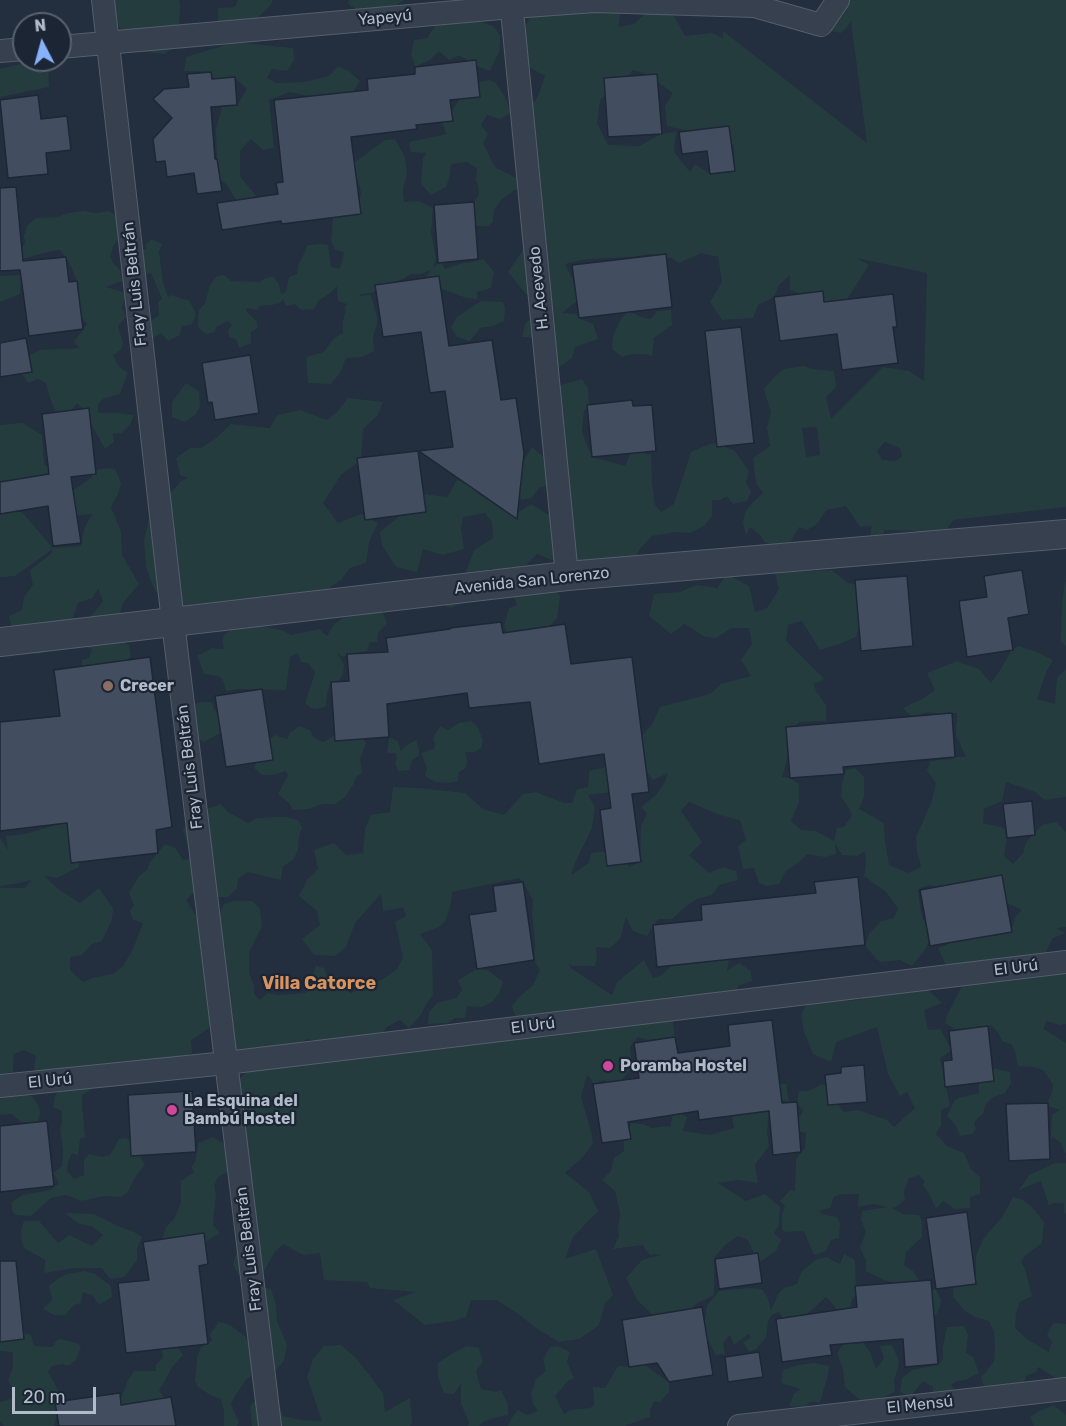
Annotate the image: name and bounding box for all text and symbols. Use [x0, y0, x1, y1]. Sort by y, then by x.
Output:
street label: Yapeyú [357, 6, 413, 30]
north arrow [12, 12, 72, 72]
text: N [34, 16, 47, 36]
street label: Fray Luis Beltrán [119, 221, 151, 347]
street label: H. Acevedo [525, 245, 553, 331]
street label: Avenida San Lorenzo [454, 563, 610, 599]
place label: Crecer [120, 676, 174, 696]
marker: Crecer [101, 679, 115, 693]
street label: Fray Luis Beltrán [173, 704, 207, 830]
street label: El Urú [993, 956, 1039, 980]
district label: Villa Catorce [262, 973, 376, 995]
street label: El Urú [510, 1014, 556, 1038]
place label: Poramba Hostel [620, 1056, 747, 1076]
marker: Poramba Hostel [601, 1059, 615, 1073]
street label: El Urú [27, 1069, 73, 1093]
place label: La Esquina del Bambú Hostel [184, 1091, 298, 1129]
marker: La Esquina del Bambú Hostel [165, 1103, 179, 1117]
street label: Fray Luis Beltrán [232, 1186, 266, 1312]
scale bar [15, 1375, 99, 1413]
text: 20 m [23, 1386, 65, 1408]
street label: El Mensú [886, 1392, 954, 1418]

